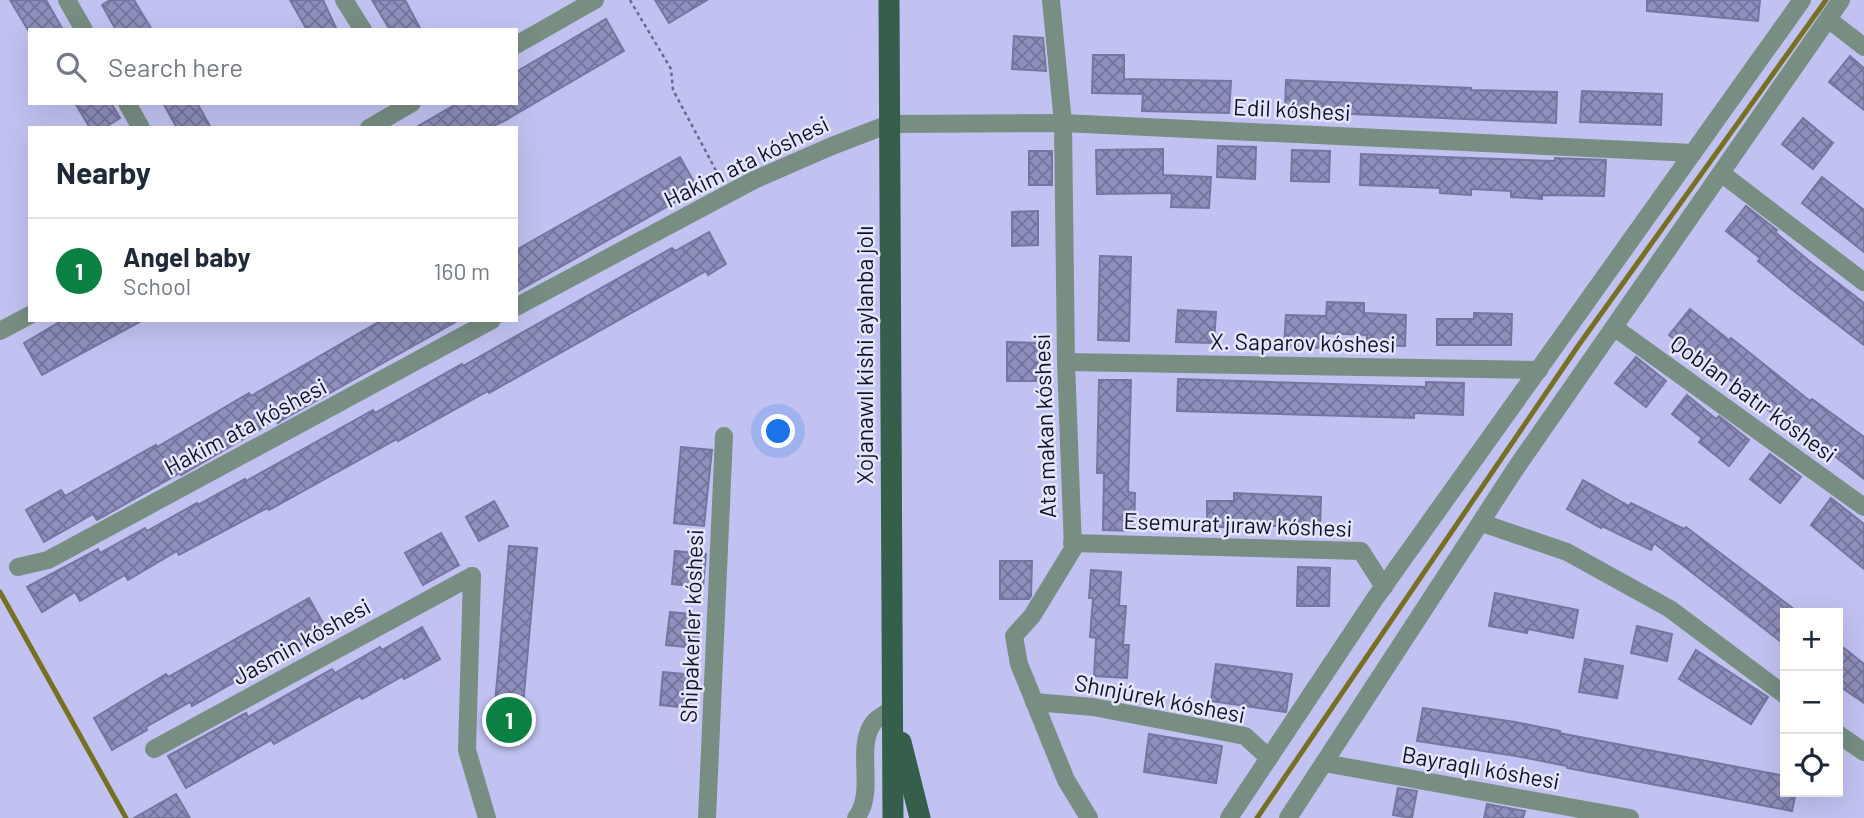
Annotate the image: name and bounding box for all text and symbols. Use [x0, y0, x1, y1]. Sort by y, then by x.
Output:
search box [28, 28, 518, 105]
icon: search [52, 48, 90, 86]
text: Search here [108, 51, 243, 82]
street label: Edil kóshesi [1232, 92, 1352, 126]
street label: Hakim ata kóshesi [659, 109, 833, 213]
text: Nearby [56, 154, 151, 190]
street label: Xojanawıl kishi aylanba jolı [850, 226, 878, 484]
text: Angel baby [123, 241, 251, 272]
text: 1 [75, 257, 83, 285]
text: 160 m [433, 257, 490, 285]
text: School [123, 272, 191, 300]
street label: X. Saparov kóshesi [1210, 326, 1396, 358]
street label: Qoblan batır kóshesi [1665, 328, 1843, 468]
street label: Ata makan kóshesi [1027, 333, 1061, 519]
street label: Hakim ata kóshesi [159, 371, 331, 481]
your location [761, 414, 795, 448]
street label: Esemurat jıraw kóshesi [1123, 506, 1353, 542]
street label: Shipakerler kóshesi [674, 529, 708, 723]
street label: Jasmin kóshesi [227, 592, 375, 690]
map controls [1780, 608, 1843, 797]
button: + [1780, 608, 1843, 671]
street label: Shınjúrek kóshesi [1072, 668, 1248, 728]
button: − [1780, 671, 1843, 734]
pin: 1 [486, 694, 532, 746]
button: locate [1780, 734, 1843, 797]
street label: Bayraqlı kóshesi [1400, 739, 1562, 795]

